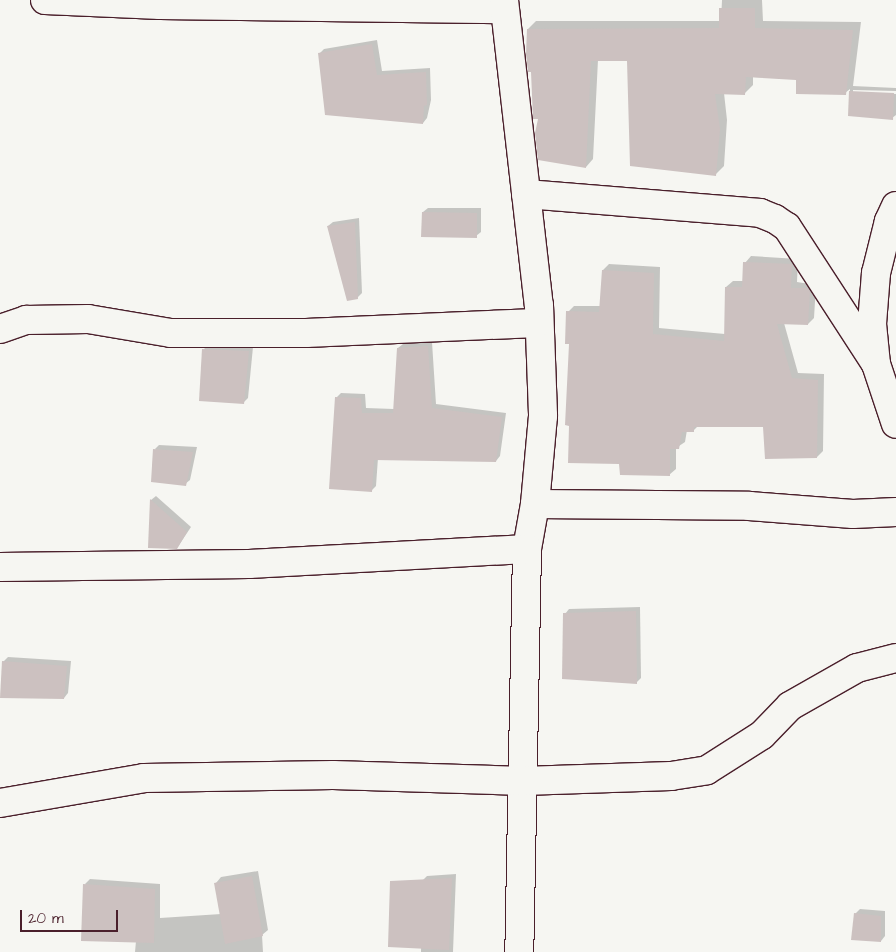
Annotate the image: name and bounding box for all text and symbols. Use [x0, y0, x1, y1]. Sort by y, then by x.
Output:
scale bar [22, 900, 120, 932]
text: 20 m [28, 908, 64, 929]

